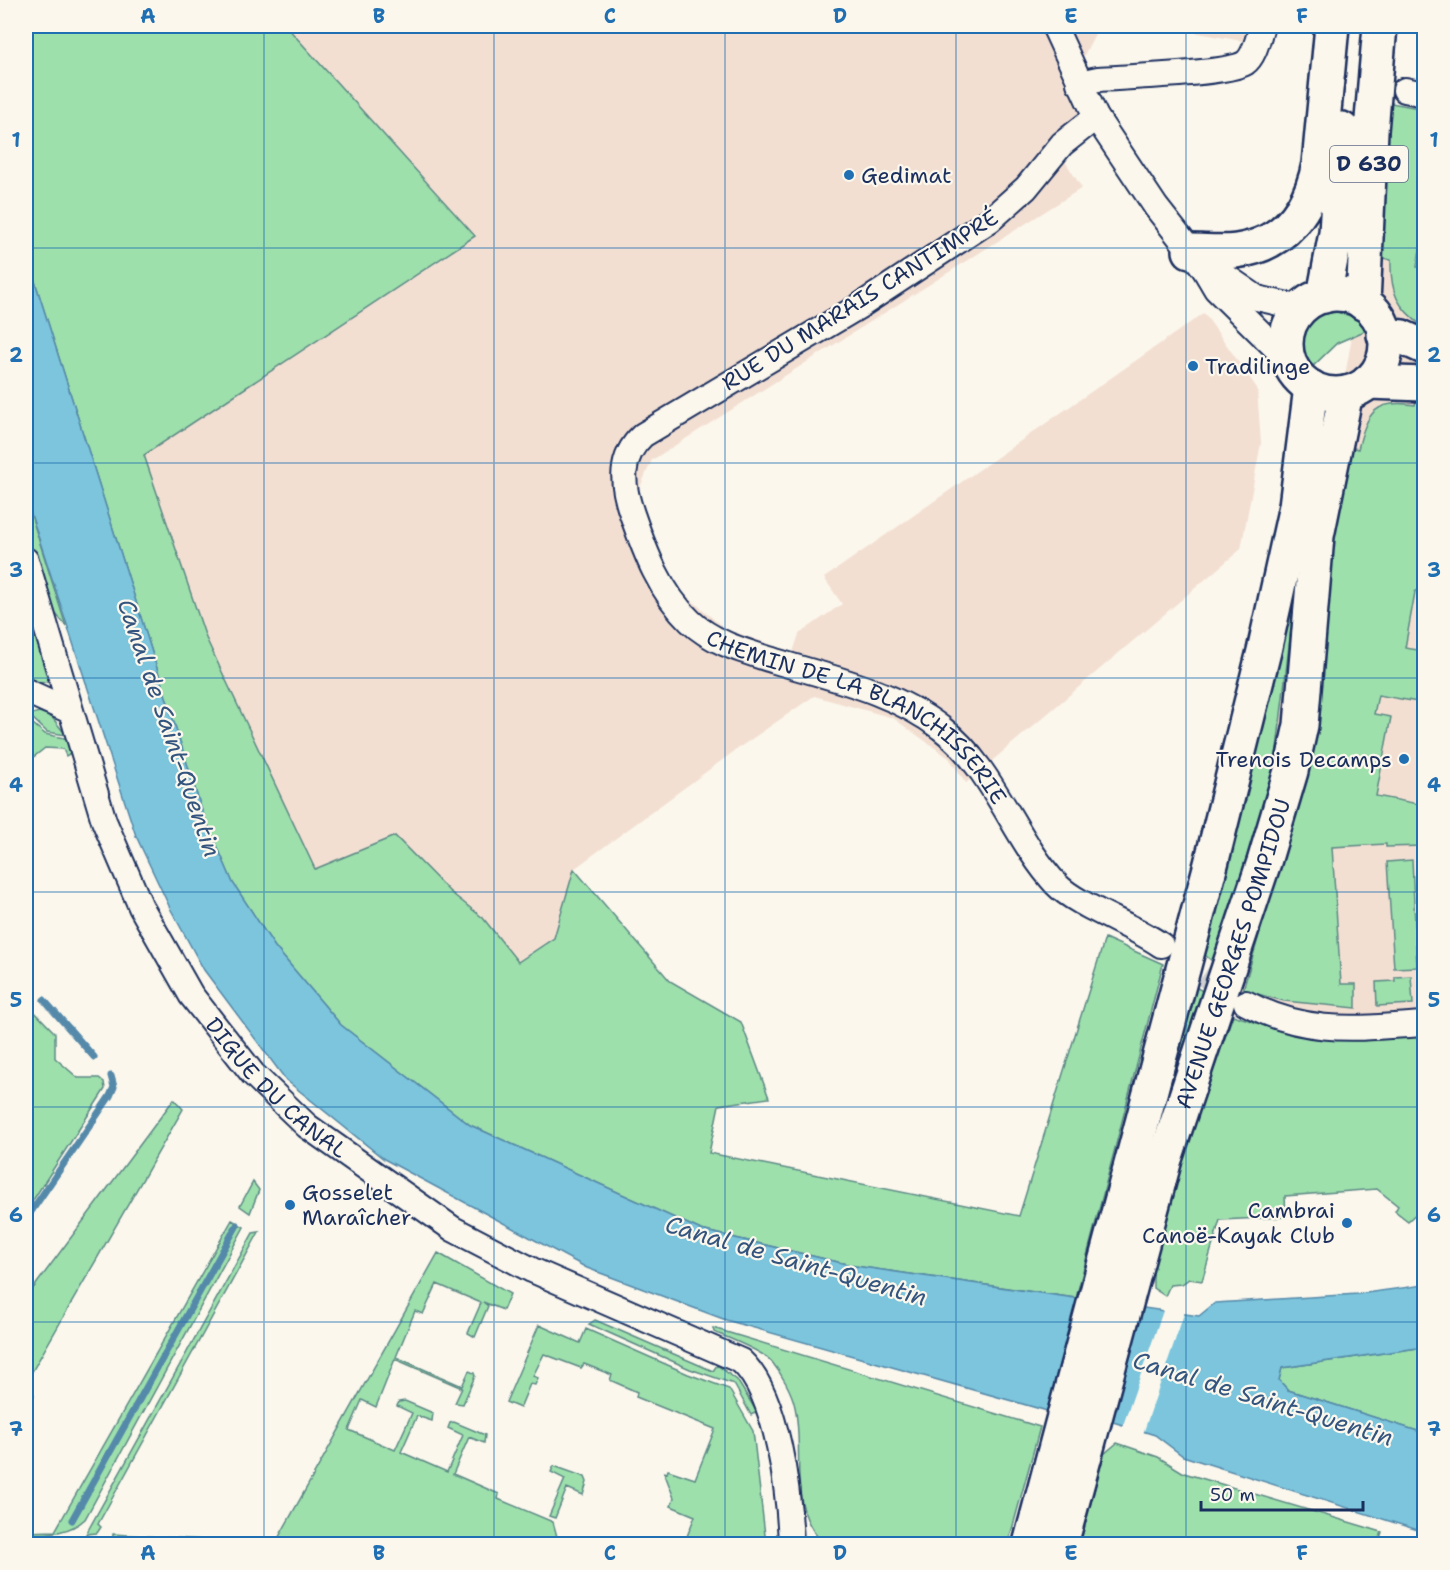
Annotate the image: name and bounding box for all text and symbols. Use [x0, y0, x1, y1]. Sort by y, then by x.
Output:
text: A [140, 3, 156, 29]
text: B [373, 3, 385, 29]
text: C [604, 3, 616, 29]
text: D [833, 3, 847, 29]
text: E [1064, 3, 1078, 29]
text: F [1296, 3, 1308, 29]
text: 1 [11, 127, 21, 153]
text: 1 [1429, 127, 1439, 153]
road number: D 630 [1330, 146, 1408, 182]
place label: Gedimat [861, 161, 952, 190]
marker: Gedimat [842, 168, 856, 182]
street label: RUE DU MARAIS CANTIMPRÉ [716, 203, 1004, 397]
text: 2 [9, 342, 23, 368]
text: 2 [1427, 342, 1441, 368]
place label: Tradilinge [1205, 352, 1310, 381]
marker: Tradilinge [1186, 359, 1200, 373]
text: 3 [9, 557, 23, 583]
text: 3 [1427, 557, 1441, 583]
water label: Canal de Saint-Quentin [110, 595, 228, 861]
street label: CHEMIN DE LA BLANCHISSERIE [701, 622, 1014, 809]
place label: Trenois Decamps [1215, 745, 1392, 774]
marker: Trenois Decamps [1397, 752, 1411, 766]
text: 4 [9, 772, 23, 798]
text: 4 [1427, 772, 1441, 798]
street label: AVENUE GEORGES POMPIDOU [1168, 795, 1297, 1113]
text: 5 [10, 987, 22, 1013]
text: 5 [1428, 987, 1440, 1013]
street label: DIGUE DU CANAL [199, 1011, 353, 1164]
place label: Gosselet Maraîcher [302, 1178, 412, 1232]
place label: Cambrai Canoë-Kayak Club [1142, 1196, 1335, 1250]
marker: Gosselet Maraîcher [283, 1198, 297, 1212]
text: 6 [9, 1202, 23, 1228]
text: 6 [1427, 1202, 1441, 1228]
water label: Canal de Saint-Quentin [661, 1208, 931, 1314]
marker: Cambrai Canoë-Kayak Club [1340, 1216, 1354, 1230]
water label: Canal de Saint-Quentin [1129, 1344, 1397, 1454]
text: 7 [9, 1416, 23, 1442]
text: 7 [1427, 1416, 1441, 1442]
scale bar [1201, 1474, 1363, 1512]
text: 50 m [1210, 1483, 1255, 1507]
text: A [140, 1540, 156, 1566]
text: B [373, 1540, 385, 1566]
text: C [604, 1540, 616, 1566]
text: D [833, 1540, 847, 1566]
text: E [1064, 1540, 1078, 1566]
text: F [1296, 1540, 1308, 1566]

